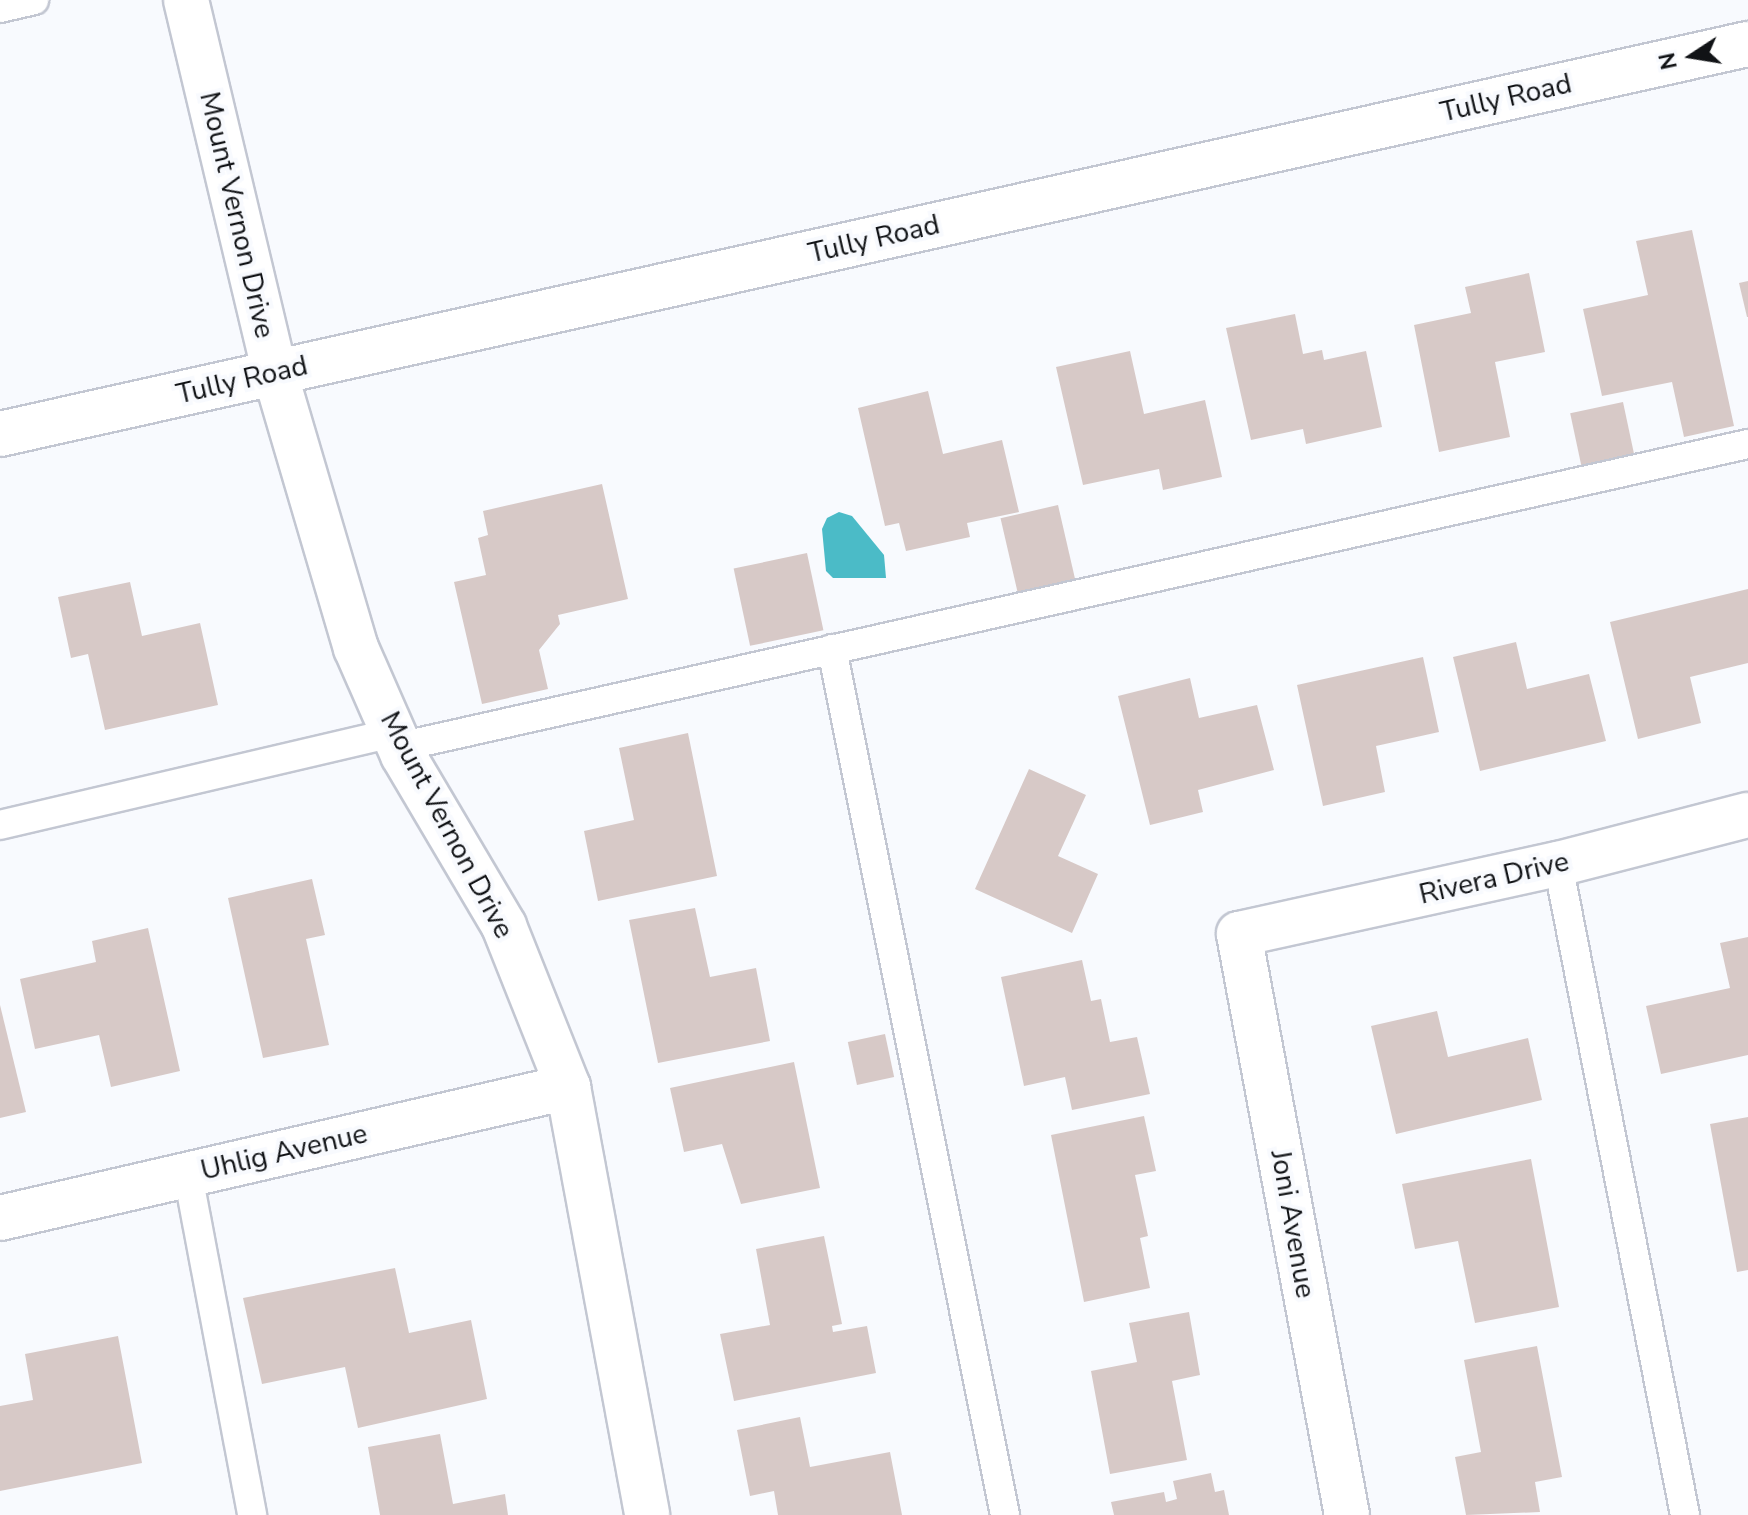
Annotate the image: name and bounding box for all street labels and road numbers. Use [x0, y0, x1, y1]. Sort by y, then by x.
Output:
street label: Tully Road [1437, 67, 1575, 129]
street label: Mount Vernon Drive [192, 89, 282, 341]
street label: Tully Road [805, 208, 943, 270]
street label: Tully Road [173, 349, 311, 411]
street label: Mount Vernon Drive [373, 706, 521, 944]
street label: Rivera Drive [1416, 844, 1572, 912]
street label: Uhlig Avenue [197, 1117, 371, 1187]
street label: Joni Avenue [1263, 1147, 1323, 1301]

